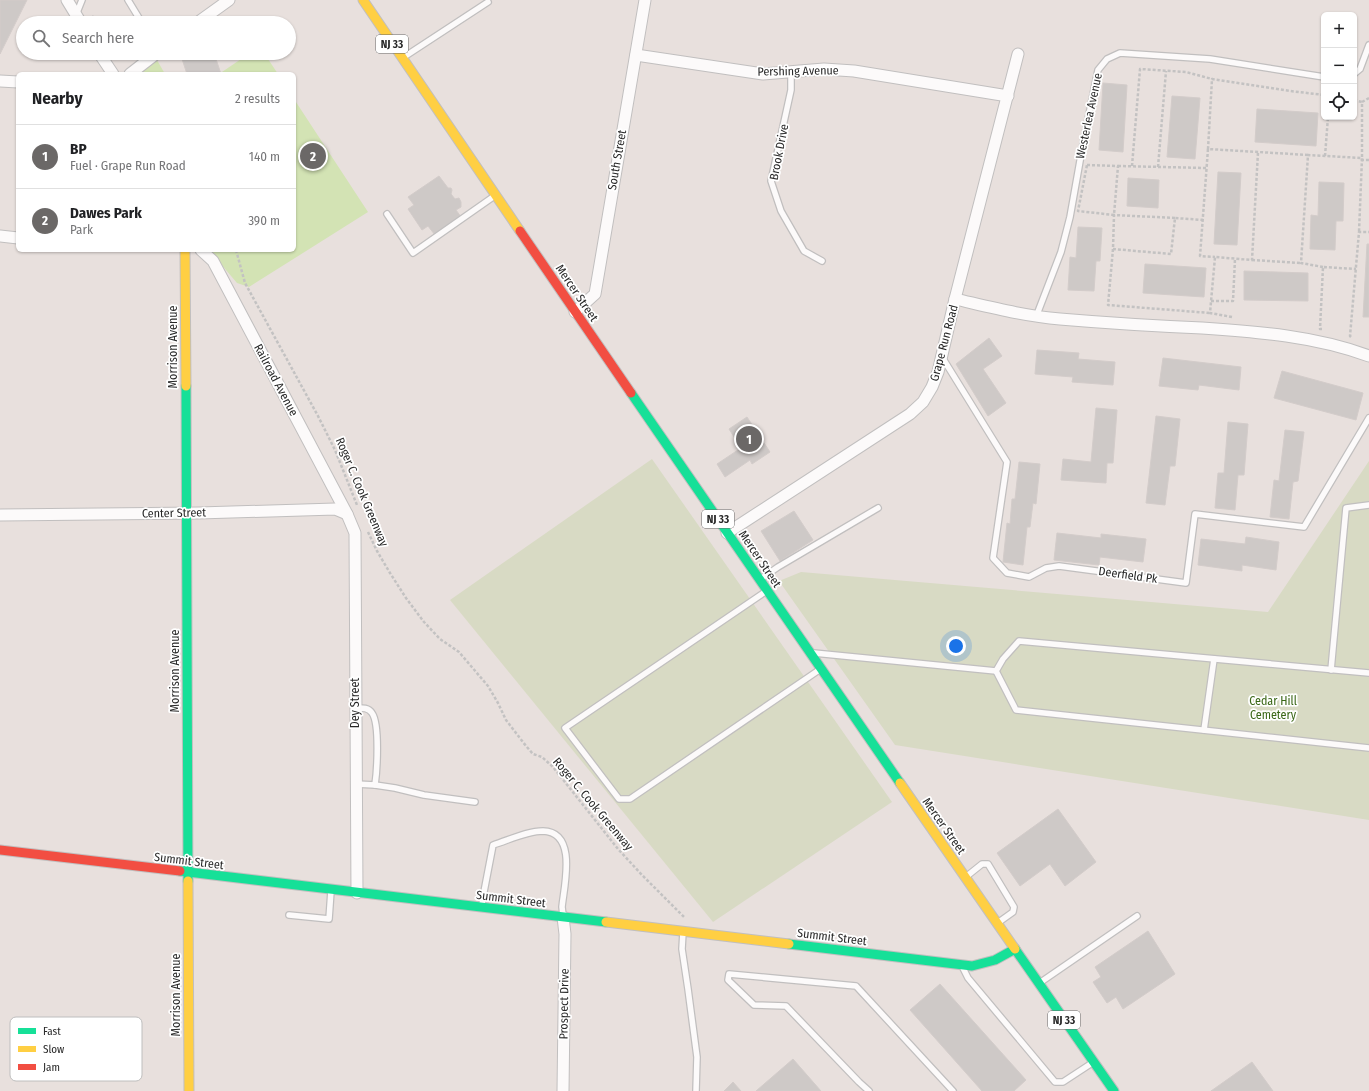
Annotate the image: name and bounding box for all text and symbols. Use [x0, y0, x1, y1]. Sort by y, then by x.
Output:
map controls [1321, 12, 1357, 120]
button: + [1321, 12, 1357, 48]
search box [16, 16, 296, 60]
icon: search [30, 27, 52, 49]
text: Search here [62, 29, 134, 47]
road number: NJ 33 [376, 35, 408, 53]
button: − [1321, 48, 1357, 84]
street label: Pershing Avenue [757, 63, 839, 79]
street label: Westerlea Avenue [1073, 72, 1105, 160]
button: locate [1321, 84, 1357, 120]
text: Nearby [32, 88, 83, 109]
text: 2 results [235, 91, 280, 106]
street label: Brook Drive [767, 123, 791, 181]
street label: South Street [605, 129, 629, 191]
text: BP [70, 140, 87, 158]
pin: 2 [300, 141, 326, 171]
text: 1 [42, 149, 48, 164]
text: 140 m [249, 149, 280, 164]
text: Fuel · Grape Run Road [70, 158, 186, 173]
text: Dawes Park [70, 204, 142, 222]
text: 2 [42, 213, 48, 228]
text: 390 m [248, 213, 280, 228]
text: Park [70, 222, 93, 237]
street label: Mercer Street [553, 262, 601, 324]
street label: Grape Run Road [927, 303, 961, 383]
street label: Morrison Avenue [166, 305, 180, 388]
street label: Railroad Avenue [251, 342, 301, 419]
pin: 1 [736, 424, 762, 454]
street label: Roger C. Cook Greenway [333, 435, 392, 549]
street label: Center Street [142, 505, 206, 521]
road number: NJ 33 [702, 510, 734, 528]
street label: Mercer Street [736, 528, 784, 590]
street label: Deerfield Pk [1098, 564, 1159, 586]
street label: Morrison Avenue [168, 629, 182, 712]
your location [946, 636, 966, 656]
street label: Dey Street [348, 678, 362, 728]
park label: Cedar Hill Cemetery [1249, 694, 1297, 722]
street label: Roger C. Cook Greenway [550, 755, 636, 854]
street label: Mercer Street [919, 795, 969, 857]
street label: Summit Street [153, 850, 225, 872]
street label: Summit Street [475, 888, 547, 910]
street label: Summit Street [796, 926, 868, 948]
street label: Morrison Avenue [169, 953, 183, 1036]
street label: Prospect Drive [556, 968, 572, 1040]
road number: NJ 33 [1048, 1011, 1080, 1029]
legend [10, 1017, 142, 1081]
text: Fast [43, 1025, 61, 1038]
text: Slow [43, 1043, 64, 1056]
text: Jam [43, 1061, 60, 1074]

